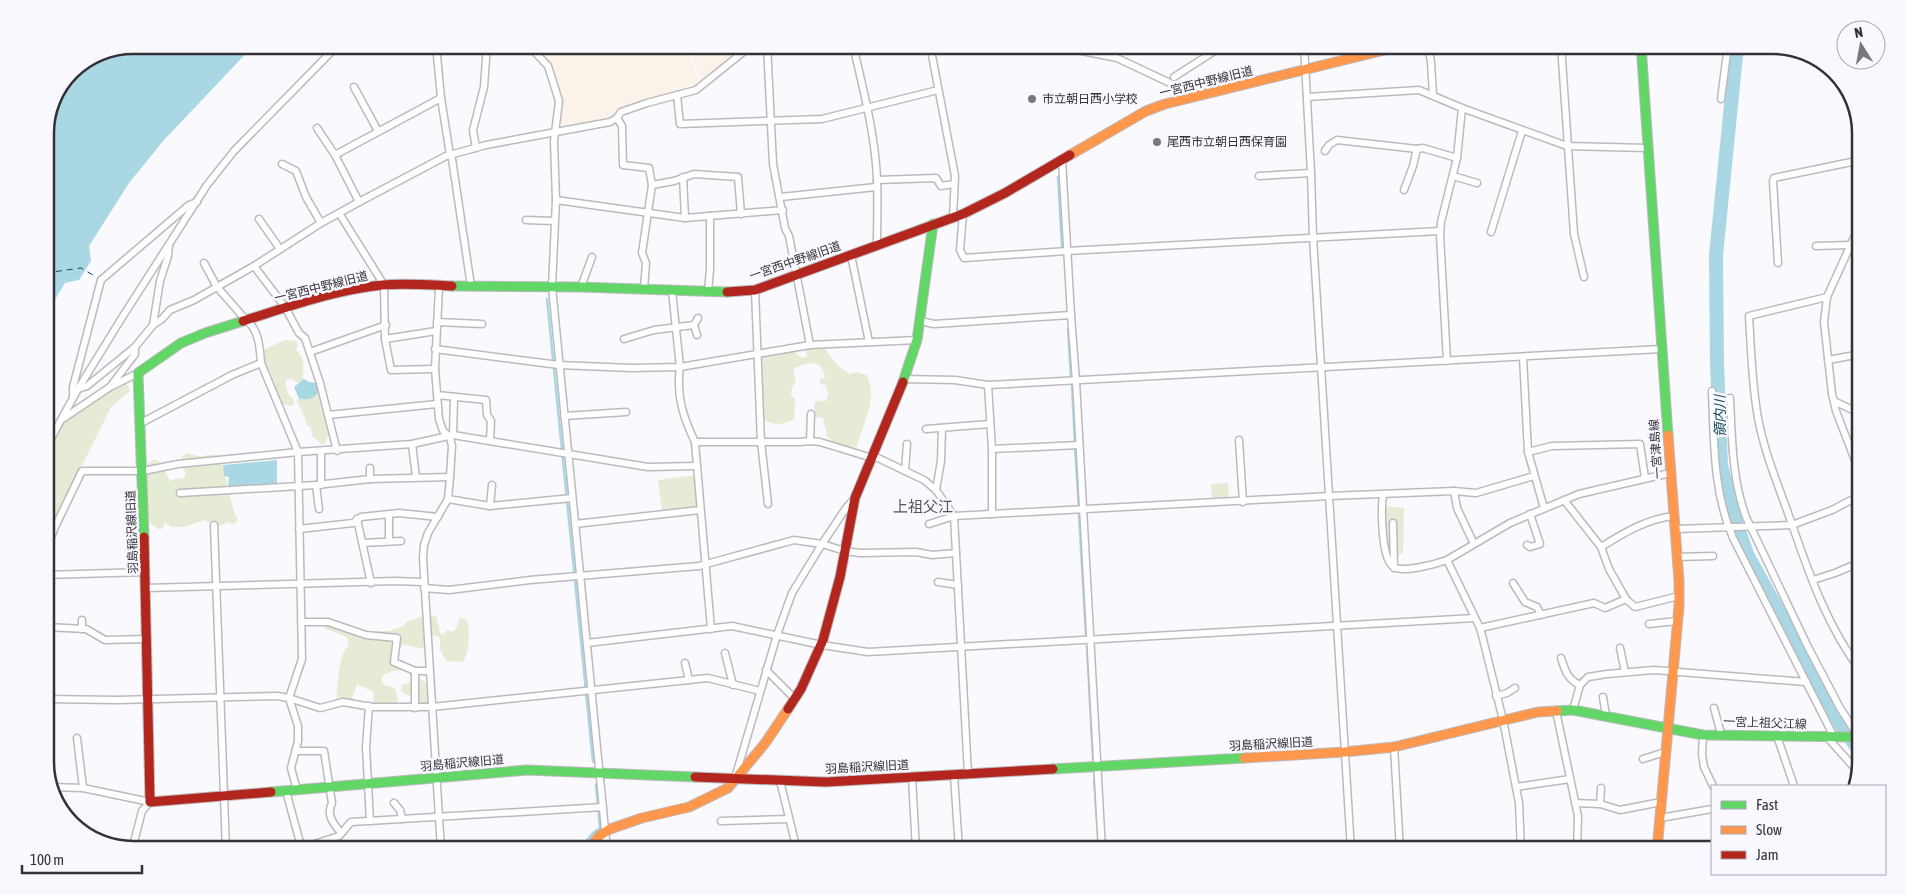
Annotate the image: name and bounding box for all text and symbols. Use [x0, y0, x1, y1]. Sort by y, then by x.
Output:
north arrow [1836, 20, 1886, 70]
text: N [1853, 24, 1864, 41]
street label: 一宮西中野線旧道 [1158, 64, 1254, 100]
place label: 市立朝日西小学校 [1042, 92, 1138, 106]
marker: 市立朝日西小学校 [1026, 93, 1038, 105]
place label: 尾西市立朝日西保育園 [1167, 135, 1287, 149]
marker: 尾西市立朝日西保育園 [1151, 136, 1163, 148]
street label: 一宮西中野線旧道 [747, 239, 843, 283]
street label: 一宮西中野線旧道 [273, 269, 369, 305]
water label: 領内川 [1712, 393, 1728, 437]
street label: 一宮津島線 [1647, 419, 1665, 479]
street label: 羽島稲沢線旧道 [124, 490, 140, 574]
district label: 上祖父江 [893, 498, 953, 515]
street label: 一宮上祖父江線 [1723, 715, 1807, 731]
street label: 羽島稲沢線旧道 [1229, 735, 1313, 753]
street label: 羽島稲沢線旧道 [420, 752, 504, 774]
street label: 羽島稲沢線旧道 [825, 758, 909, 776]
legend [1711, 785, 1886, 875]
text: Fast [1756, 796, 1778, 813]
text: Slow [1756, 821, 1782, 838]
scale bar [22, 842, 142, 874]
text: Jam [1756, 846, 1779, 863]
text: 100 m [30, 851, 64, 868]

